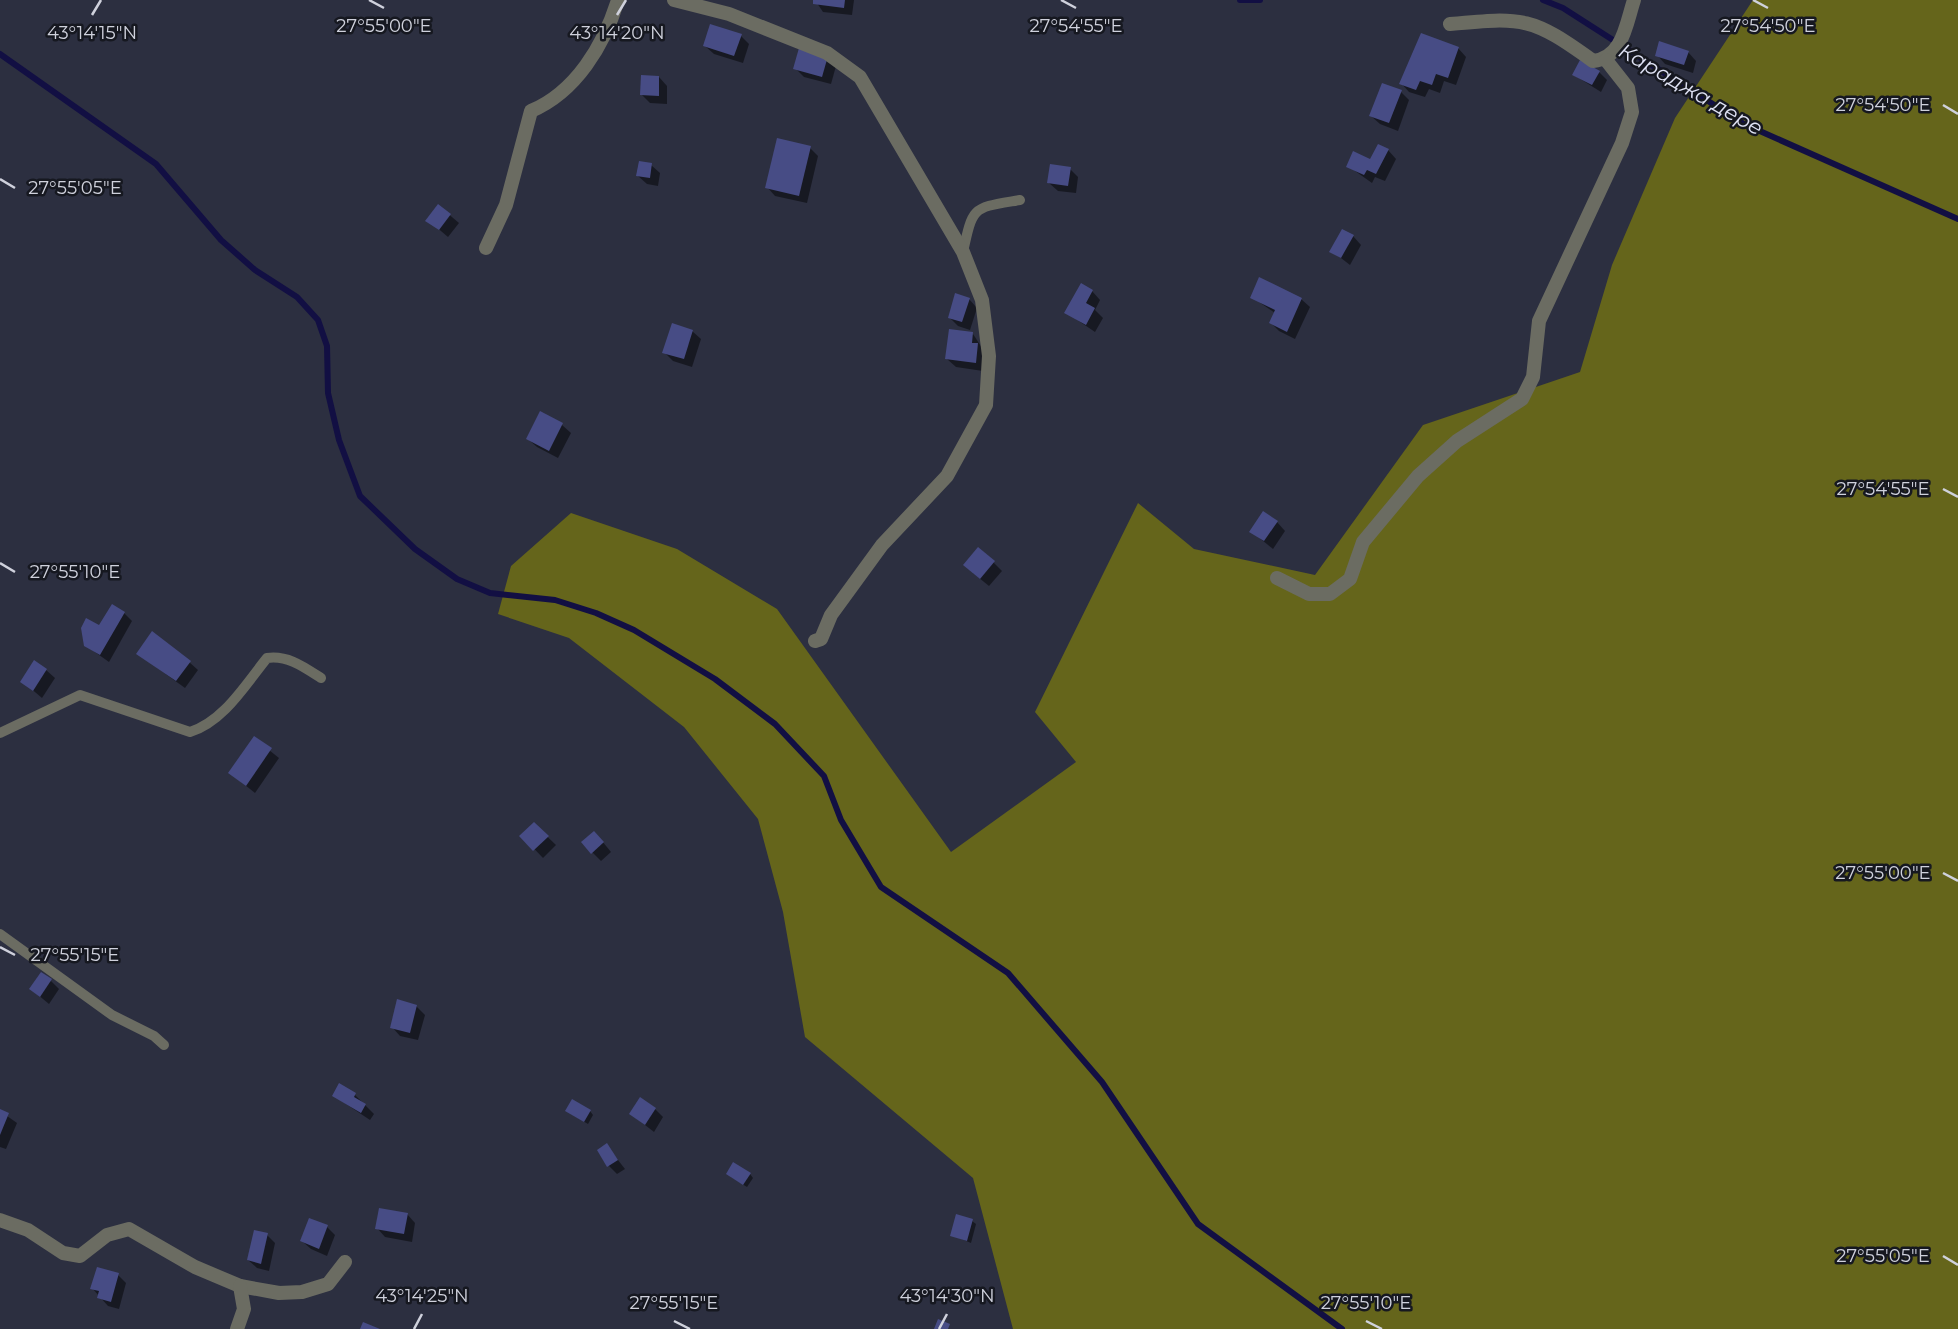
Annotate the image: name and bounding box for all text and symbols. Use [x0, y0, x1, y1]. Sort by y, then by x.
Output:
text: 27°55'00"E [336, 15, 432, 37]
text: 27°54'55"E [1030, 15, 1122, 37]
text: 27°54'50"E [1721, 15, 1815, 37]
text: 43°14'15"N [47, 22, 137, 44]
text: 43°14'20"N [569, 22, 665, 44]
water label: Караджа дере [1614, 38, 1768, 140]
text: 27°54'50"E [1836, 94, 1930, 116]
text: 27°55'05"E [28, 177, 122, 199]
text: 27°54'55"E [1837, 478, 1929, 500]
text: 27°55'10"E [30, 561, 120, 583]
text: 27°55'00"E [1835, 862, 1931, 884]
text: 27°55'15"E [31, 944, 119, 966]
text: 27°55'05"E [1836, 1245, 1930, 1267]
text: 43°14'25"N [375, 1285, 469, 1307]
text: 43°14'30"N [899, 1285, 995, 1307]
text: 27°55'15"E [630, 1292, 718, 1314]
text: 27°55'10"E [1321, 1292, 1411, 1314]

